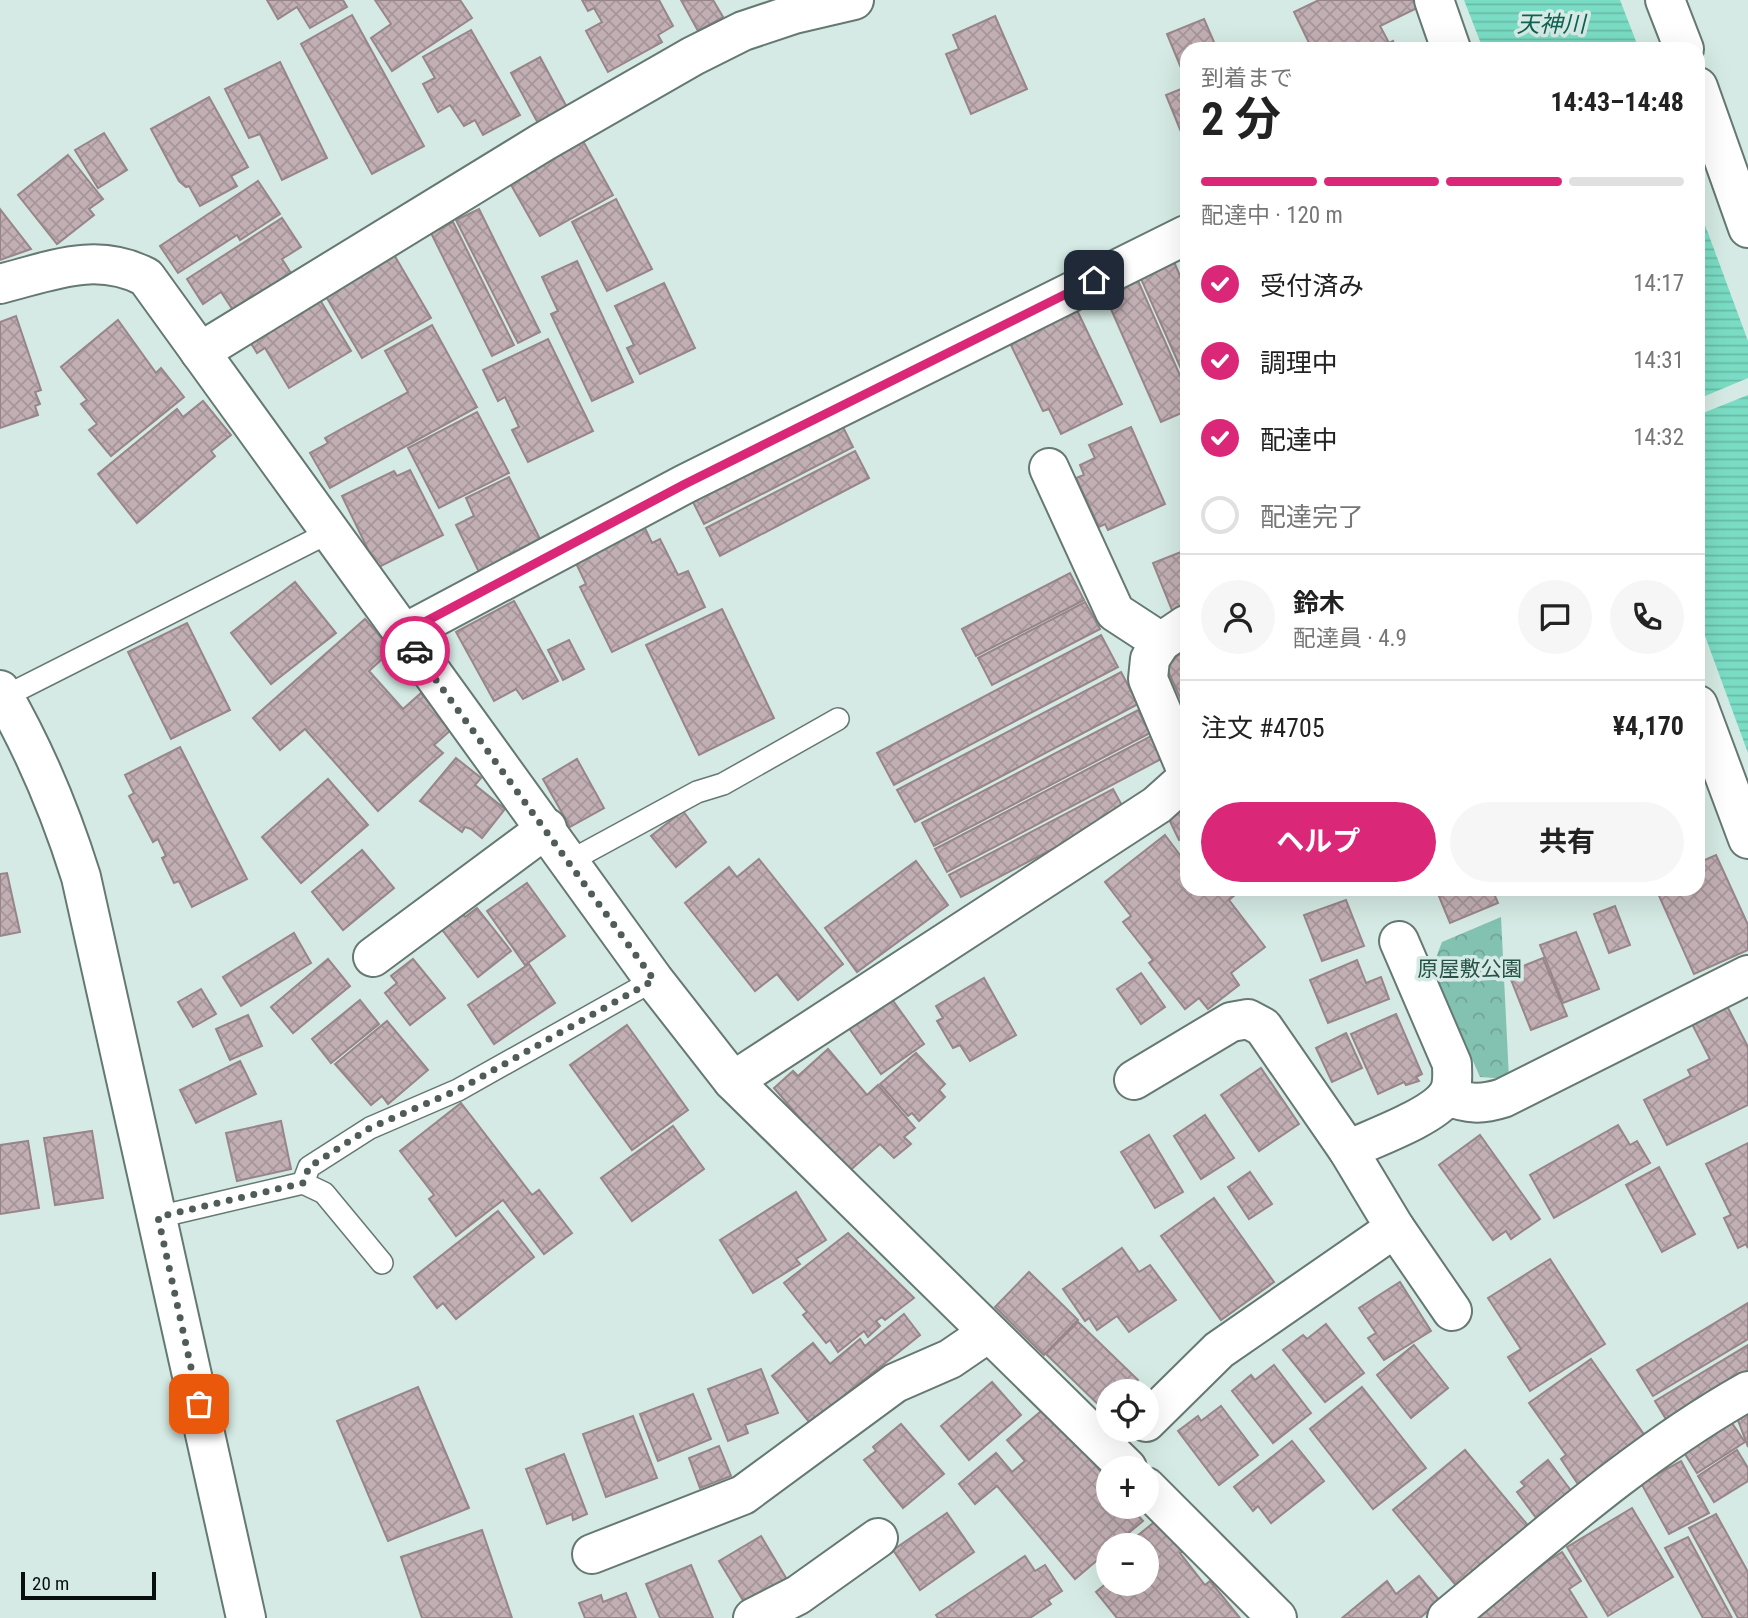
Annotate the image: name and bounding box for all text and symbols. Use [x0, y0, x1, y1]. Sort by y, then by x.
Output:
water label: 天神川 [1517, 11, 1589, 38]
text: 到着まで [1201, 65, 1293, 92]
text: 14:43–14:48 [1550, 87, 1684, 117]
text: 2 分 [1201, 92, 1281, 146]
text: 配達中 · 120 m [1201, 202, 1343, 229]
pin [1064, 250, 1124, 310]
icon: home [1075, 261, 1113, 299]
icon: check [1201, 265, 1239, 303]
text: 14:17 [1633, 270, 1684, 297]
text: 受付済み [1260, 271, 1364, 301]
icon: check [1201, 342, 1239, 380]
text: 14:31 [1633, 347, 1684, 374]
text: 調理中 [1260, 348, 1338, 378]
icon: check [1201, 419, 1239, 457]
text: 14:32 [1633, 424, 1684, 451]
text: 配達中 [1260, 425, 1338, 455]
text: 配達完了 [1260, 502, 1364, 532]
button: person [1201, 580, 1275, 654]
button: chat [1518, 580, 1592, 654]
button: phone [1610, 580, 1684, 654]
text: 鈴木 [1293, 588, 1345, 618]
courier [380, 616, 450, 686]
text: 配達員 · 4.9 [1293, 625, 1407, 652]
icon: car [396, 632, 434, 670]
text: ¥4,170 [1613, 711, 1684, 741]
text: 注文 #4705 [1201, 713, 1325, 743]
button: ヘルプ [1201, 802, 1436, 882]
button: 共有 [1450, 802, 1684, 882]
park label: 原屋敷公園 [1418, 957, 1523, 981]
pin [169, 1374, 229, 1434]
map controls [1096, 1379, 1159, 1596]
button: locate [1096, 1379, 1159, 1442]
icon: bag [180, 1385, 218, 1423]
button: + [1096, 1456, 1159, 1519]
button: − [1096, 1533, 1159, 1596]
scale bar [21, 1569, 156, 1601]
text: 20 m [32, 1572, 69, 1595]

